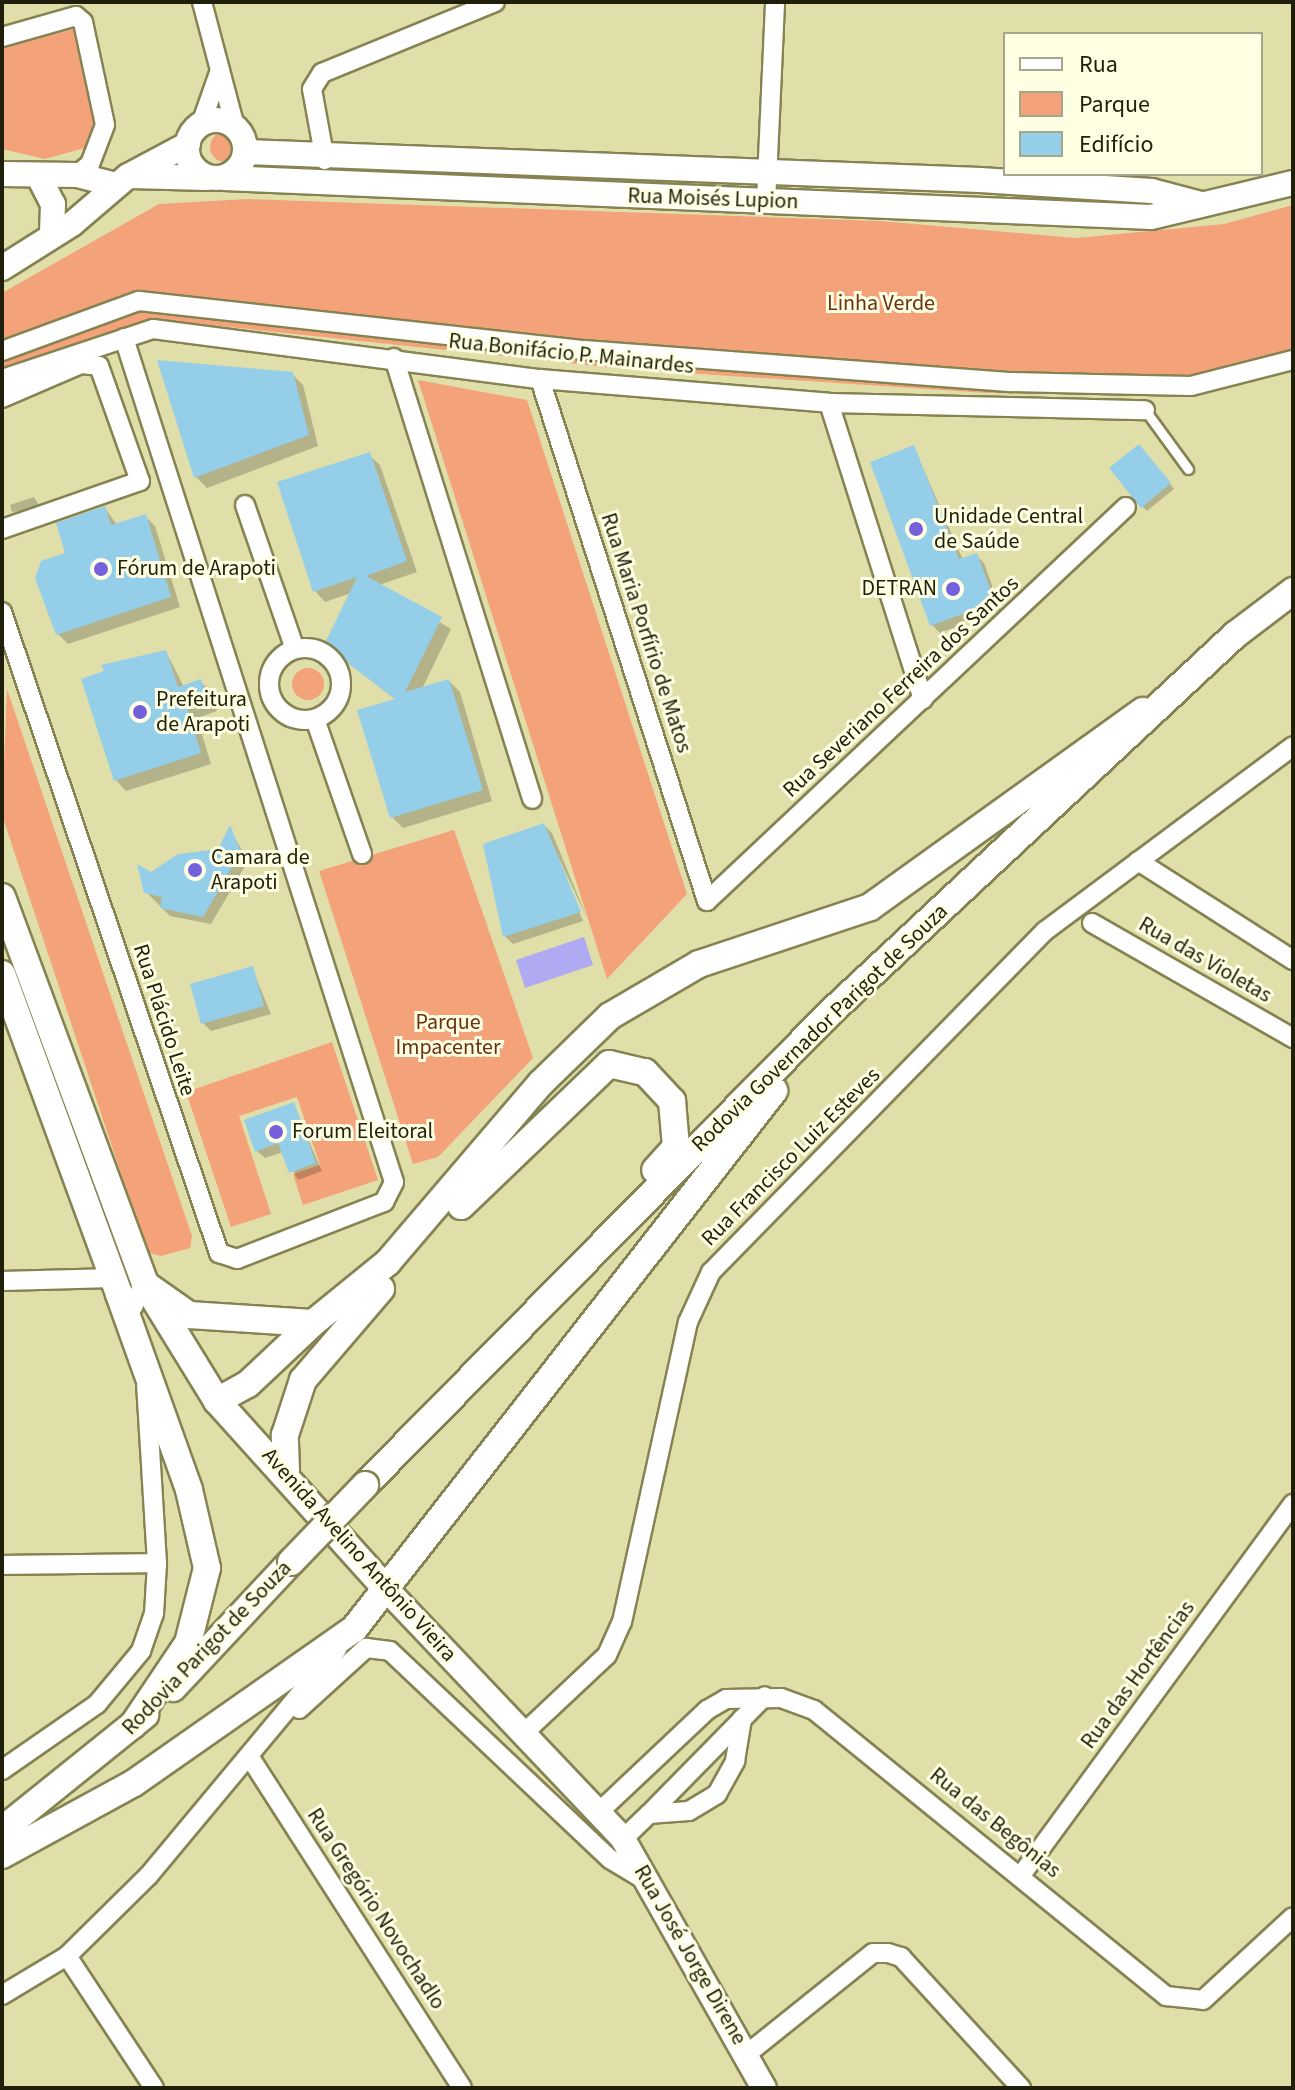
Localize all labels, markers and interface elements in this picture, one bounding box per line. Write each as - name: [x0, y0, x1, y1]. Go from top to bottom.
- legend: [1003, 32, 1263, 176]
- text: Rua: [1079, 47, 1118, 82]
- text: Parque: [1079, 87, 1150, 122]
- text: Edifício: [1079, 127, 1153, 162]
- street label: Rua Moisés Lupion: [627, 183, 799, 215]
- park label: Linha Verde: [827, 291, 935, 317]
- street label: Rua Bonifácio P. Mainardes: [447, 328, 695, 380]
- place label: Unidade Central de Saúde: [934, 503, 1083, 554]
- street label: Rua Maria Porfírio de Matos: [595, 510, 697, 756]
- marker: Unidade Central de Saúde: [905, 518, 927, 540]
- place label: Fórum de Arapoti: [117, 556, 276, 582]
- marker: Fórum de Arapoti: [92, 560, 110, 578]
- street label: Rua Severiano Ferreira dos Santos: [778, 571, 1024, 803]
- place label: DETRAN: [861, 576, 937, 602]
- marker: DETRAN: [944, 580, 962, 598]
- place label: Prefeitura de Arapoti: [156, 686, 250, 738]
- marker: Prefeitura de Arapoti: [131, 703, 149, 721]
- place label: Camara de Arapoti: [211, 844, 310, 896]
- marker: Camara de Arapoti: [186, 861, 204, 879]
- street label: Rodovia Governador Parigot de Souza: [686, 898, 954, 1158]
- street label: Rua das Violetas: [1134, 911, 1276, 1009]
- street label: Rua Plácido Leite: [127, 941, 201, 1099]
- park label: Parque Impacenter: [395, 1009, 501, 1060]
- street label: Rua Francisco Luiz Esteves: [696, 1062, 886, 1252]
- place label: Forum Eleitoral: [292, 1119, 433, 1145]
- marker: Forum Eleitoral: [267, 1123, 285, 1141]
- street label: Avenida Avelino Antônio Vieira: [256, 1443, 462, 1667]
- street label: Rodovia Parigot de Souza: [117, 1555, 297, 1741]
- street label: Rua das Hortências: [1075, 1596, 1201, 1754]
- street label: Rua das Begônias: [924, 1762, 1066, 1884]
- street label: Rua Gregório Novochadlo: [301, 1803, 451, 2015]
- street label: Rua José Jorge Direne: [628, 1860, 752, 2050]

